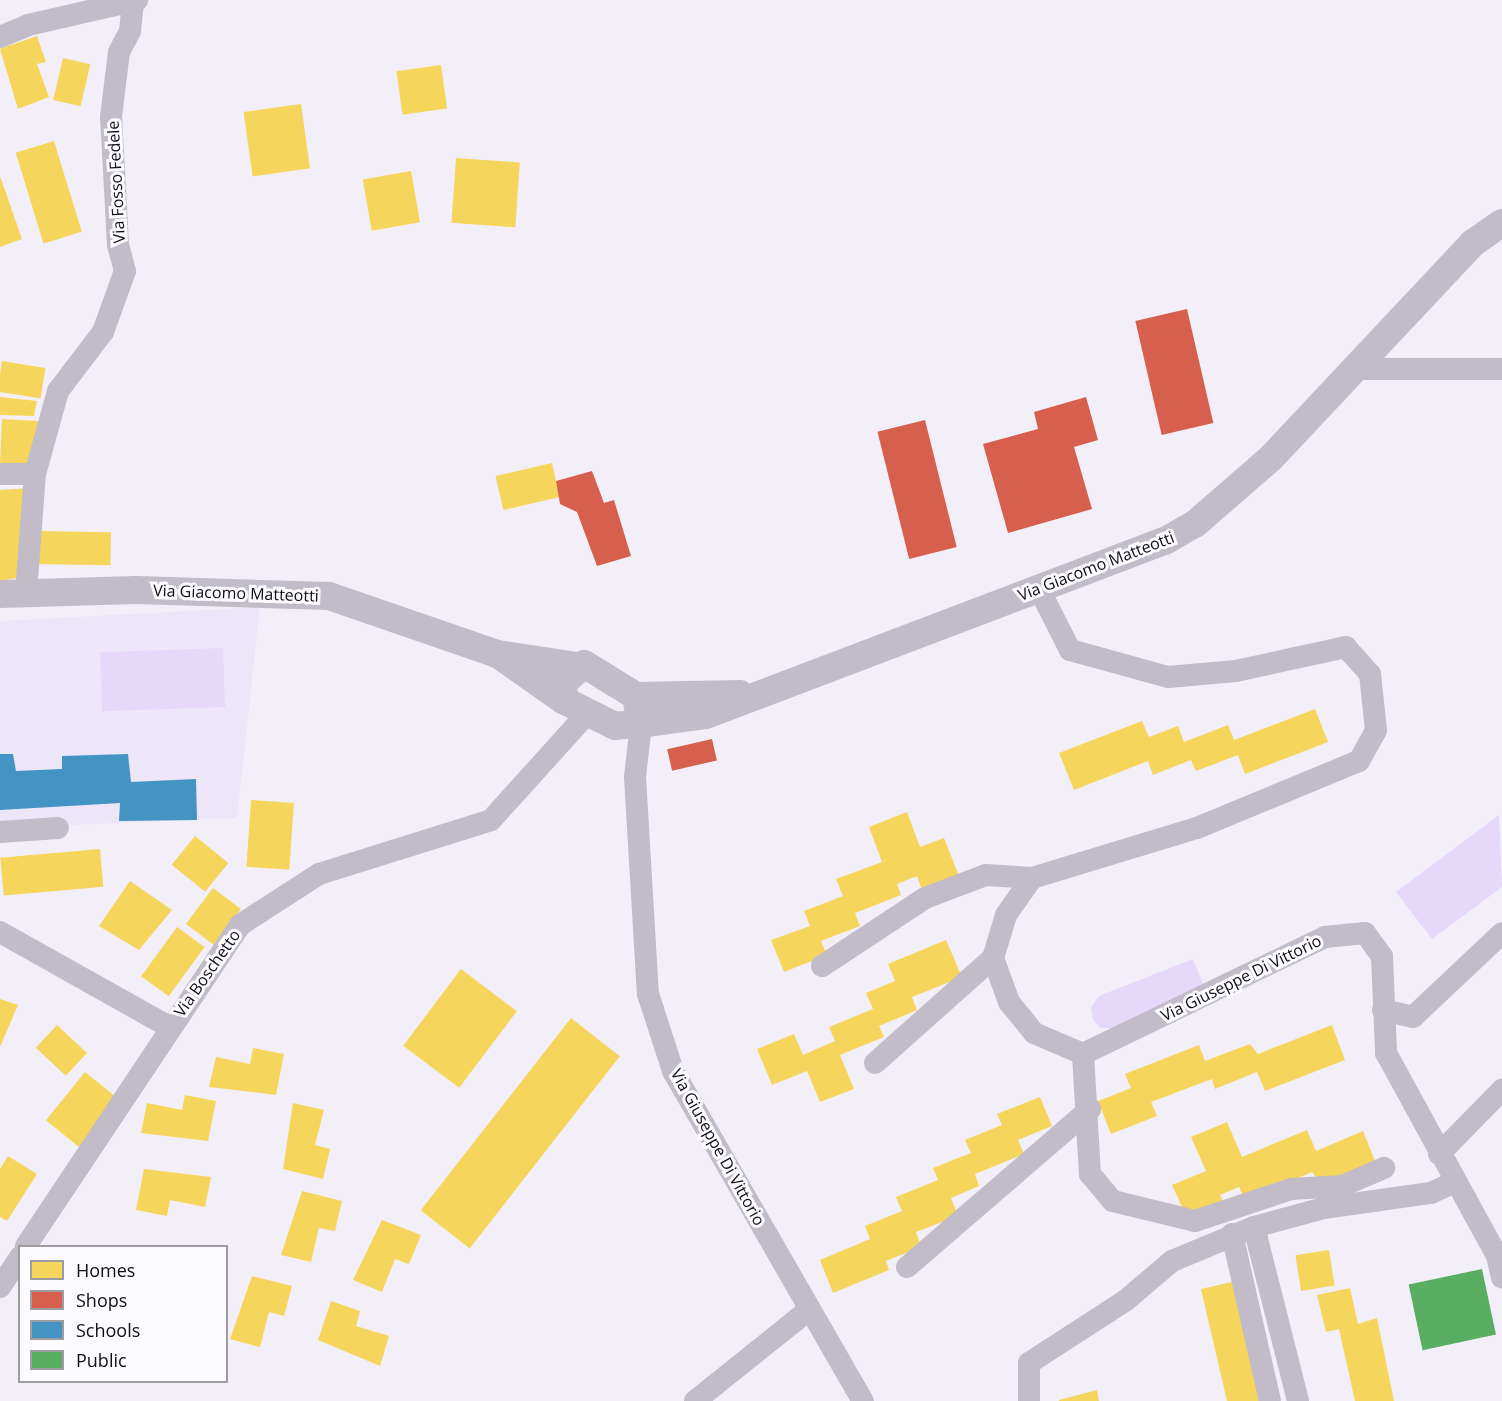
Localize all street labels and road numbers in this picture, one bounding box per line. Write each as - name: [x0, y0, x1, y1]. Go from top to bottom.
- street label: Via Fosso Fedele: [103, 120, 129, 244]
- street label: Via Giacomo Matteotti: [1015, 527, 1177, 605]
- street label: Via Giacomo Matteotti: [153, 581, 319, 605]
- street label: Via Boschetto: [170, 926, 244, 1020]
- street label: Via Giuseppe Di Vittorio: [1158, 931, 1324, 1025]
- street label: Via Giuseppe Di Vittorio: [667, 1065, 769, 1229]

